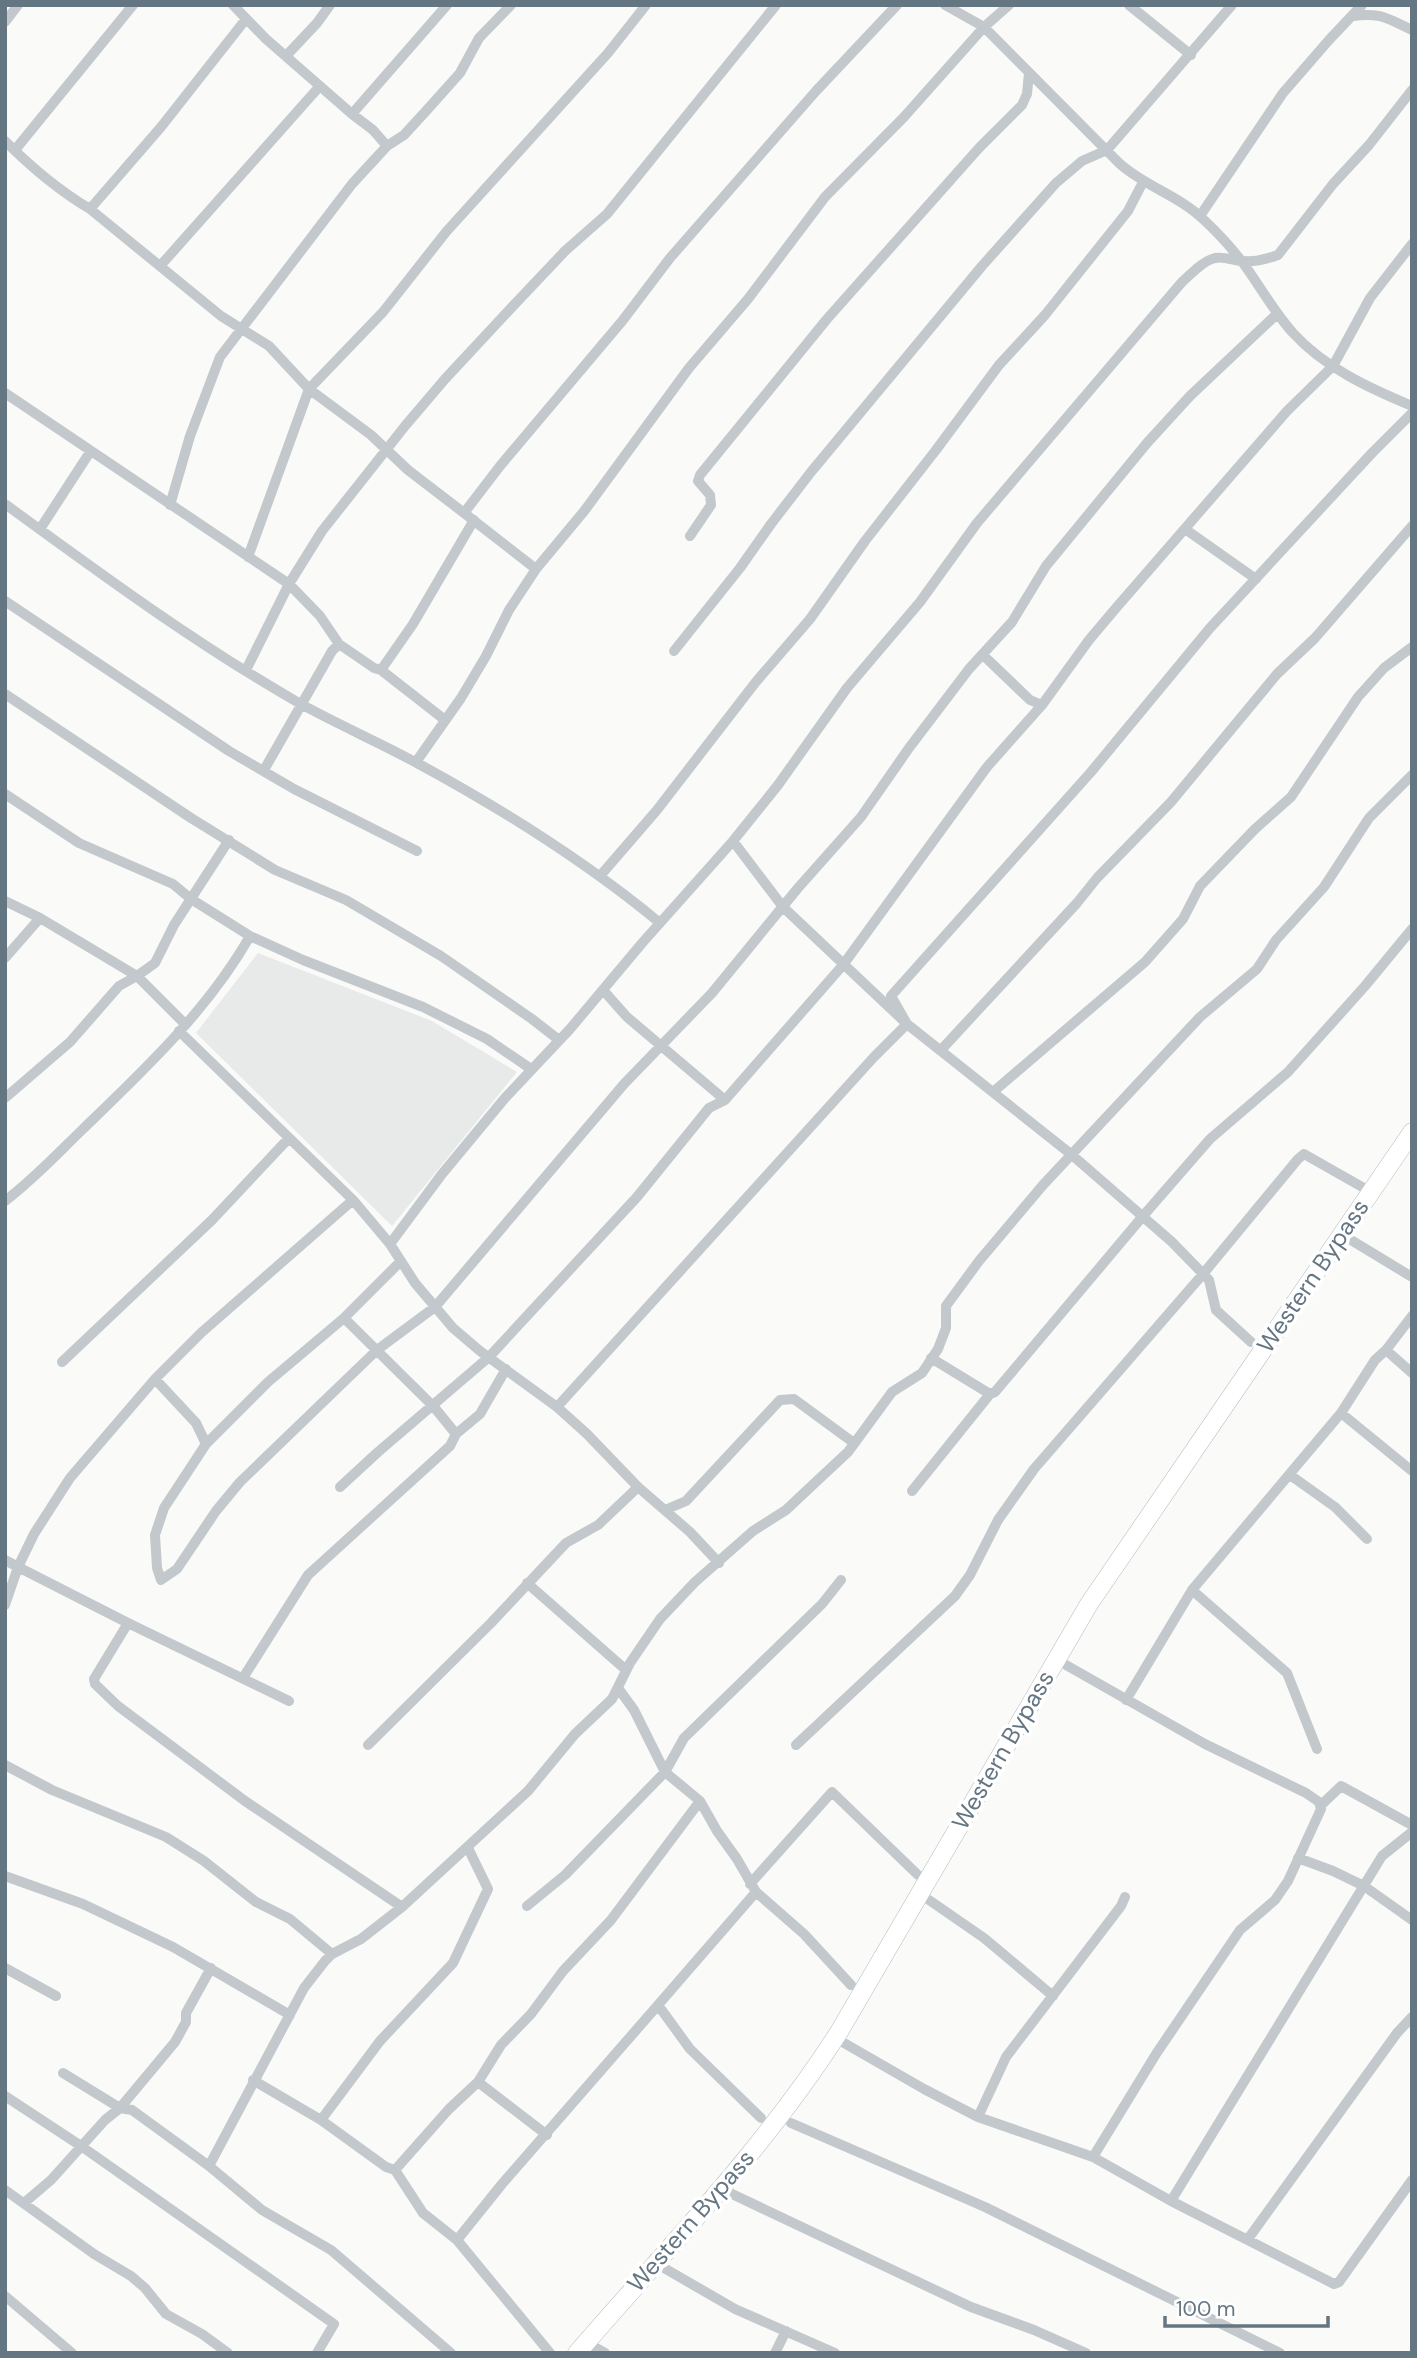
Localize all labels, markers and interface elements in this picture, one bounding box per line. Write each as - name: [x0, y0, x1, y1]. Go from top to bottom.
- street label: Western Bypass: [1250, 1193, 1375, 1359]
- street label: Western Bypass: [944, 1665, 1061, 1835]
- street label: Western Bypass: [620, 2143, 761, 2298]
- scale bar: [1165, 2284, 1328, 2328]
- text: 100 m: [1176, 2295, 1236, 2323]

